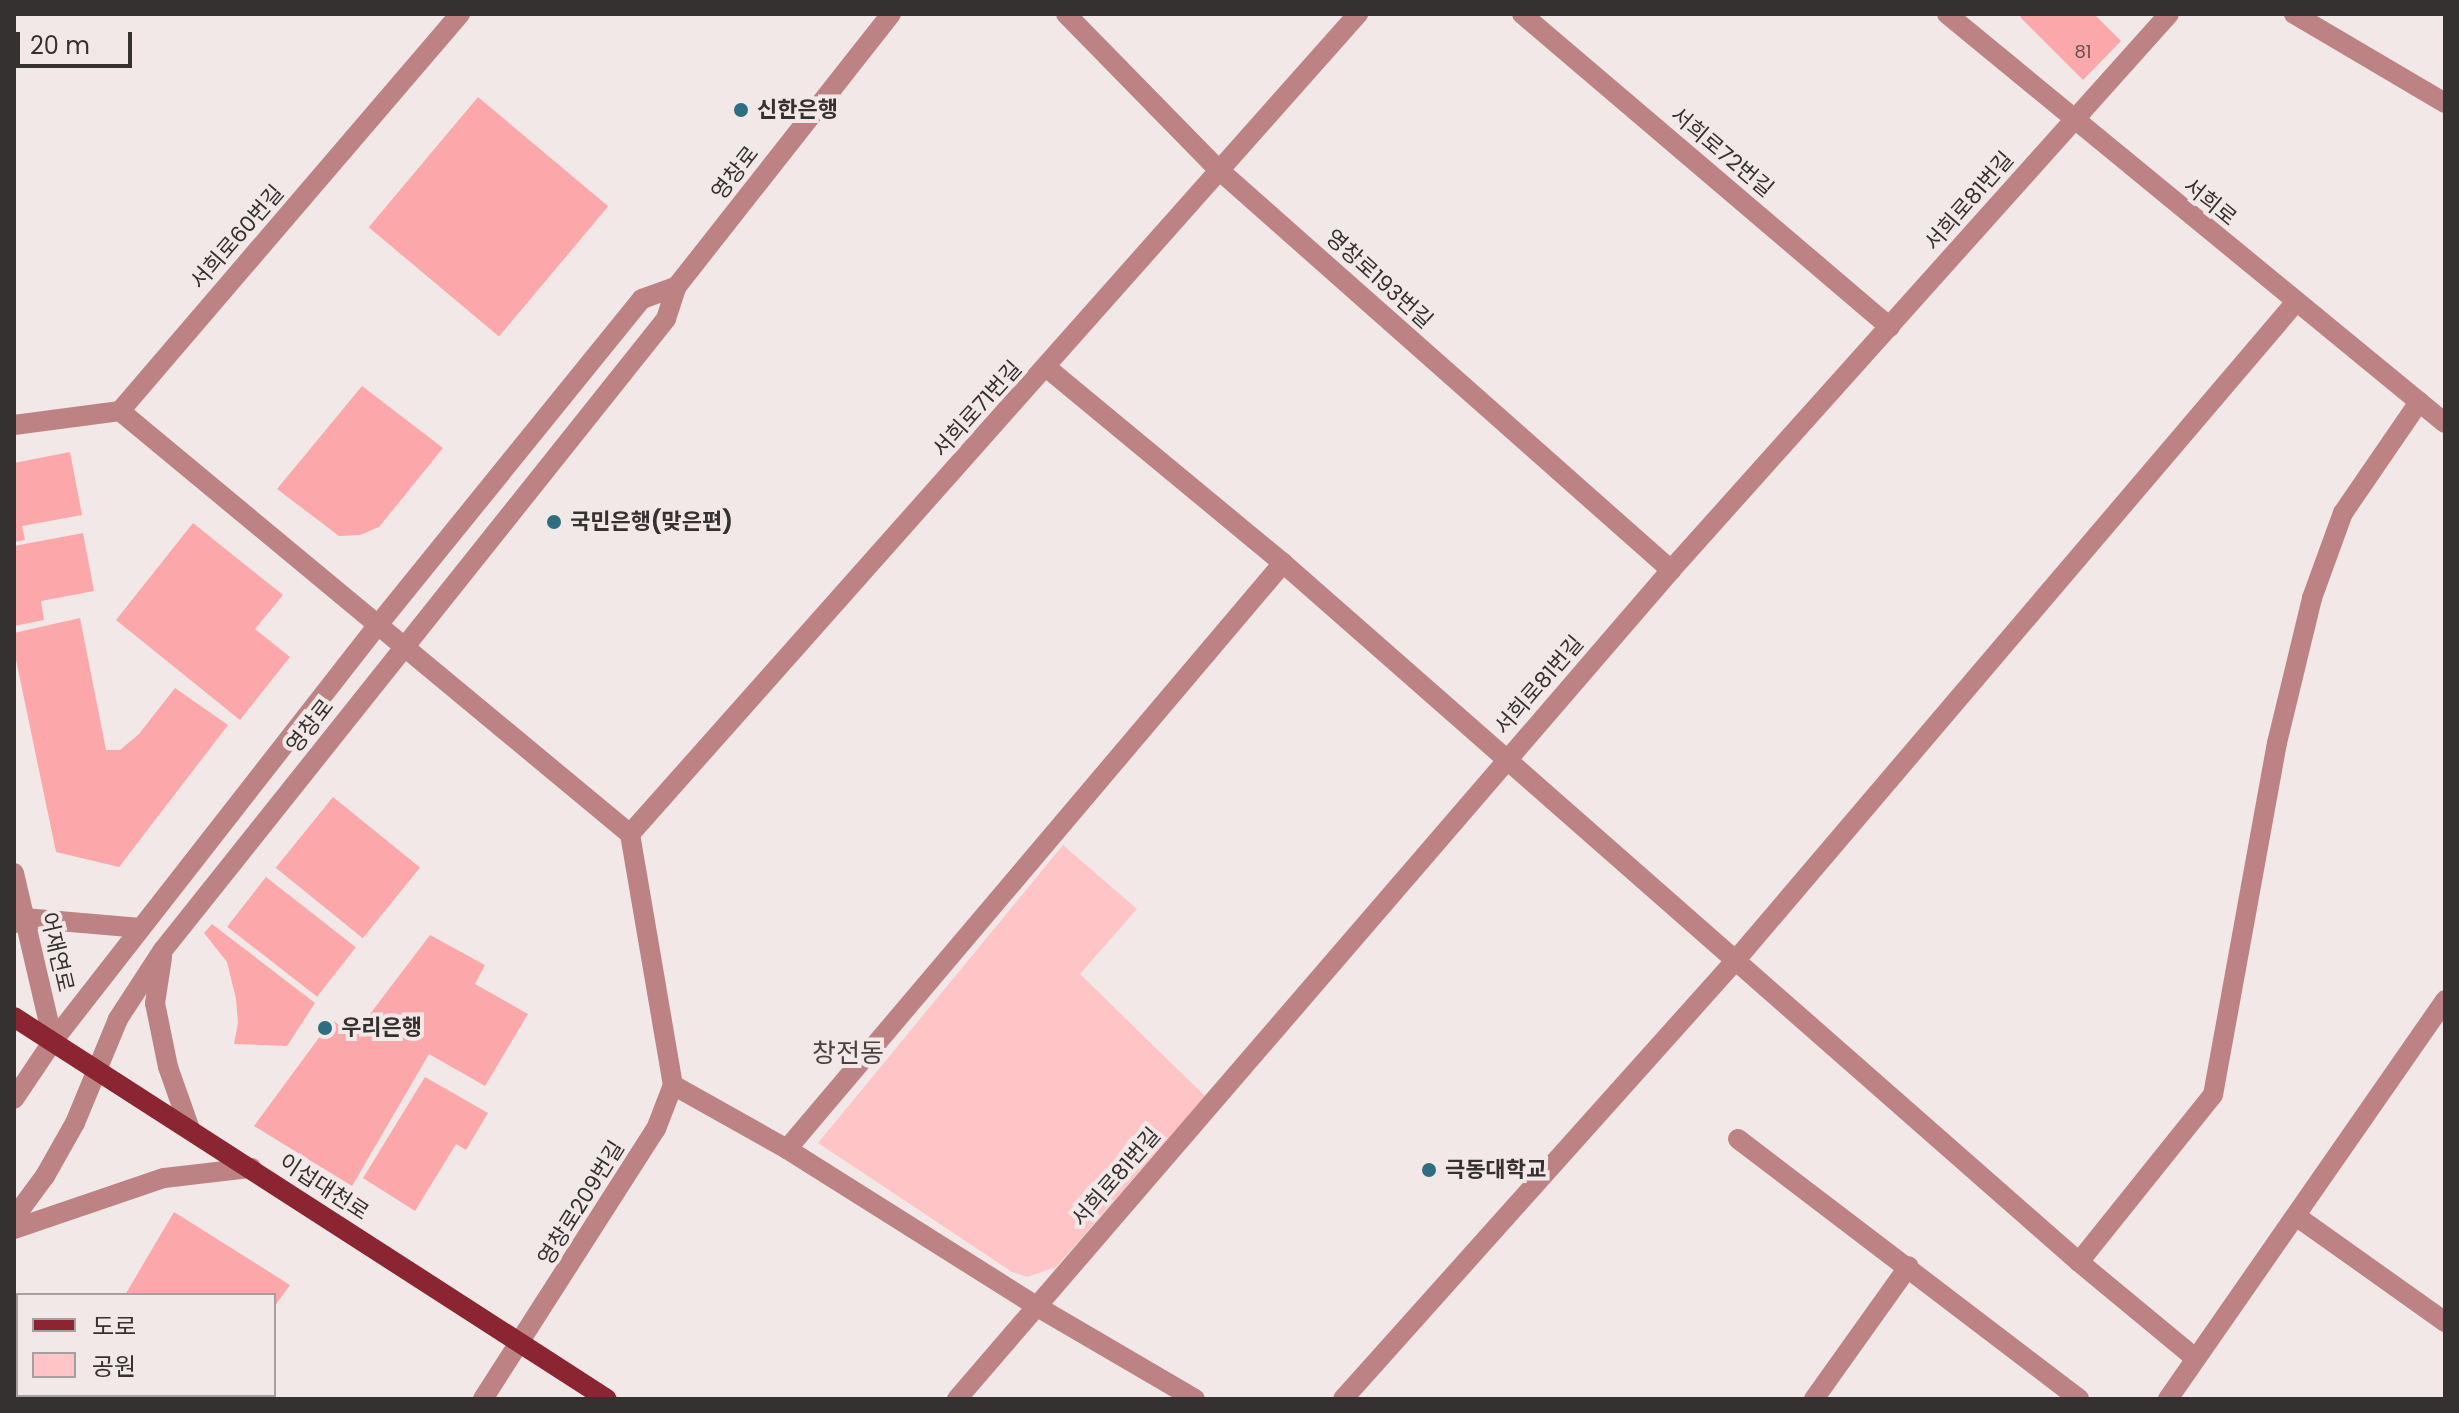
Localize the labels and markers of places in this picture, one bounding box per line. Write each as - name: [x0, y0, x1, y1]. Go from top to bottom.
- place label: 신한은행: [757, 97, 838, 123]
- marker: 신한은행: [732, 101, 750, 119]
- place label: 국민은행(맞은편): [570, 509, 733, 535]
- marker: 국민은행(맞은편): [545, 513, 563, 531]
- place label: 우리은행: [341, 1015, 422, 1041]
- marker: 우리은행: [316, 1019, 334, 1037]
- place label: 극동대학교: [1445, 1157, 1546, 1183]
- marker: 극동대학교: [1420, 1161, 1438, 1179]

